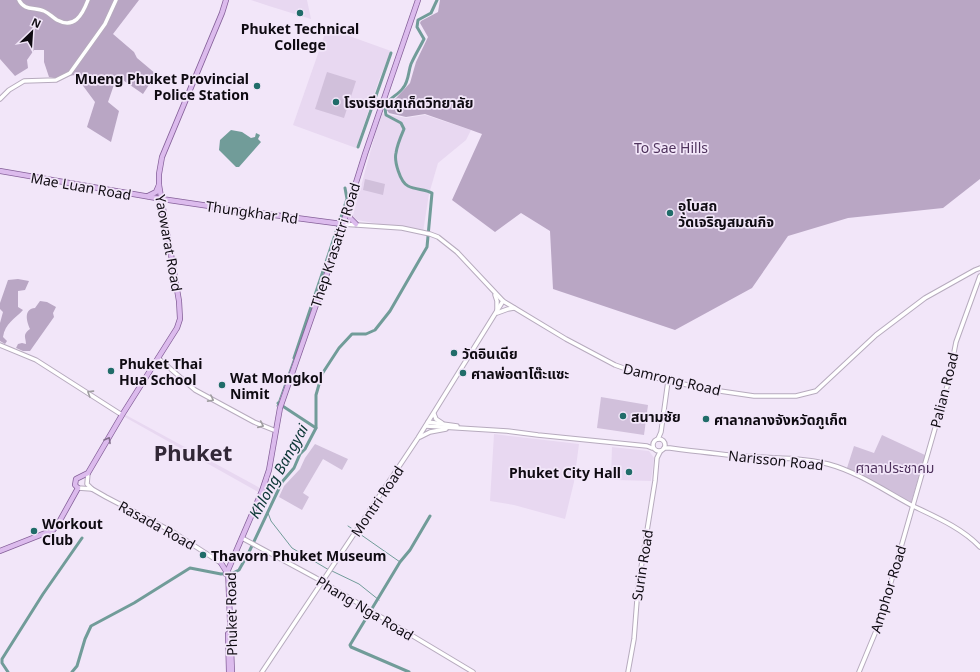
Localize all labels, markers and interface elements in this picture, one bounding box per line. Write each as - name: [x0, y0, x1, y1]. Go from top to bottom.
- marker: Phuket Technical College: [295, 8, 305, 18]
- north arrow: [12, 12, 52, 52]
- text: N: [29, 14, 44, 31]
- place label: Phuket Technical College: [241, 19, 359, 54]
- place label: Mueng Phuket Provincial Police Station: [75, 69, 249, 104]
- marker: Mueng Phuket Provincial Police Station: [252, 81, 262, 91]
- place label: โรงเรียนภูเก็ตวิทยาลัย: [344, 93, 474, 113]
- marker: โรงเรียนภูเก็ตวิทยาลัย: [331, 97, 341, 107]
- park label: To Sae Hills: [634, 138, 708, 157]
- street label: Mae Luan Road: [29, 168, 133, 204]
- street label: Thep Krasattri Road: [306, 180, 364, 310]
- street label: Yaowarat Road: [151, 193, 187, 293]
- street label: Thungkhar Rd: [205, 196, 299, 228]
- place label: อุโบสถ วัดเจริญสมณกิจ: [678, 196, 774, 231]
- marker: อุโบสถ วัดเจริญสมณกิจ: [665, 208, 675, 218]
- place label: วัดอินเดีย: [462, 344, 518, 363]
- marker: วัดอินเดีย: [449, 348, 459, 358]
- street label: Palian Road: [925, 350, 963, 430]
- place label: Phuket Thai Hua School: [119, 354, 202, 389]
- street label: Damrong Road: [621, 359, 723, 399]
- place label: ศาลพ่อตาโต๊ะแซะ: [471, 364, 569, 383]
- marker: Phuket Thai Hua School: [106, 366, 116, 376]
- place label: Wat Mongkol Nimit: [230, 368, 323, 403]
- marker: ศาลพ่อตาโต๊ะแซะ: [458, 368, 468, 378]
- marker: Wat Mongkol Nimit: [217, 380, 227, 390]
- one-way arrow: [87, 391, 94, 398]
- one-way arrow: [207, 394, 214, 401]
- place label: สนามชัย: [631, 407, 681, 426]
- place label: ศาลากลางจังหวัดภูเก็ต: [714, 410, 847, 430]
- marker: สนามชัย: [618, 411, 628, 421]
- marker: ศาลากลางจังหวัดภูเก็ต: [701, 414, 711, 424]
- water label: Khlong Bangyai: [244, 419, 313, 522]
- one-way arrow: [257, 420, 264, 428]
- one-way arrow: [103, 437, 110, 444]
- district label: Phuket: [154, 437, 232, 467]
- street label: Narisson Road: [727, 446, 825, 474]
- park label: ศาลาประชาคม: [856, 458, 934, 477]
- street label: Montri Road: [346, 462, 408, 540]
- place label: Phuket City Hall: [509, 463, 621, 482]
- marker: Phuket City Hall: [624, 467, 634, 477]
- street label: Rasada Road: [115, 496, 199, 554]
- place label: Workout Club: [42, 514, 103, 549]
- marker: Workout Club: [29, 526, 39, 536]
- street label: Surin Road: [627, 528, 657, 602]
- street label: Amphor Road: [866, 543, 910, 635]
- place label: Thavorn Phuket Museum: [211, 546, 386, 565]
- marker: Thavorn Phuket Museum: [198, 550, 208, 560]
- street label: Phang Nga Road: [313, 571, 417, 645]
- street label: Phuket Road: [221, 572, 241, 656]

